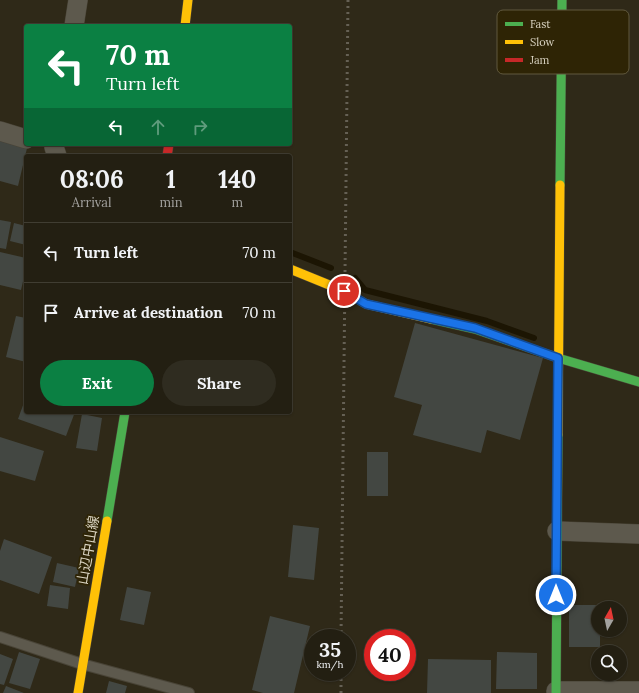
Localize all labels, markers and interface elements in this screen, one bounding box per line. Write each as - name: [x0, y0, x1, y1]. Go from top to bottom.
- legend: [497, 10, 629, 74]
- text: Fast: [530, 17, 551, 31]
- text: Slow: [530, 35, 555, 49]
- text: 70 m: [106, 37, 170, 73]
- icon: left: [40, 40, 92, 92]
- text: Jam: [529, 53, 550, 67]
- text: Turn left: [106, 72, 179, 95]
- icon: left: [105, 116, 127, 138]
- icon: ahead: [147, 116, 169, 138]
- icon: right: [189, 116, 211, 138]
- text: 08:06: [60, 164, 124, 195]
- text: 1: [166, 164, 176, 195]
- text: 140: [218, 164, 256, 195]
- text: Arrival: [72, 194, 112, 211]
- text: min: [159, 194, 183, 211]
- text: m: [231, 194, 243, 211]
- icon: left: [40, 242, 62, 264]
- text: Turn left: [74, 243, 138, 262]
- text: 70 m: [242, 243, 276, 262]
- pin: [327, 274, 361, 308]
- icon: arrive: [333, 280, 355, 302]
- icon: arrive: [40, 302, 62, 324]
- text: Arrive at destination: [74, 303, 223, 322]
- text: 70 m: [242, 303, 276, 322]
- button: Exit: [40, 360, 154, 406]
- button: Share: [162, 360, 276, 406]
- street label: 山辺中山線: [73, 514, 103, 586]
- position arrow: [535, 574, 577, 616]
- north arrow: [591, 601, 627, 637]
- map controls: [591, 601, 627, 681]
- speed limit sign: 40: [364, 629, 416, 681]
- text: 35: [319, 637, 341, 662]
- button: search: [591, 645, 627, 681]
- text: km/h: [316, 658, 344, 671]

